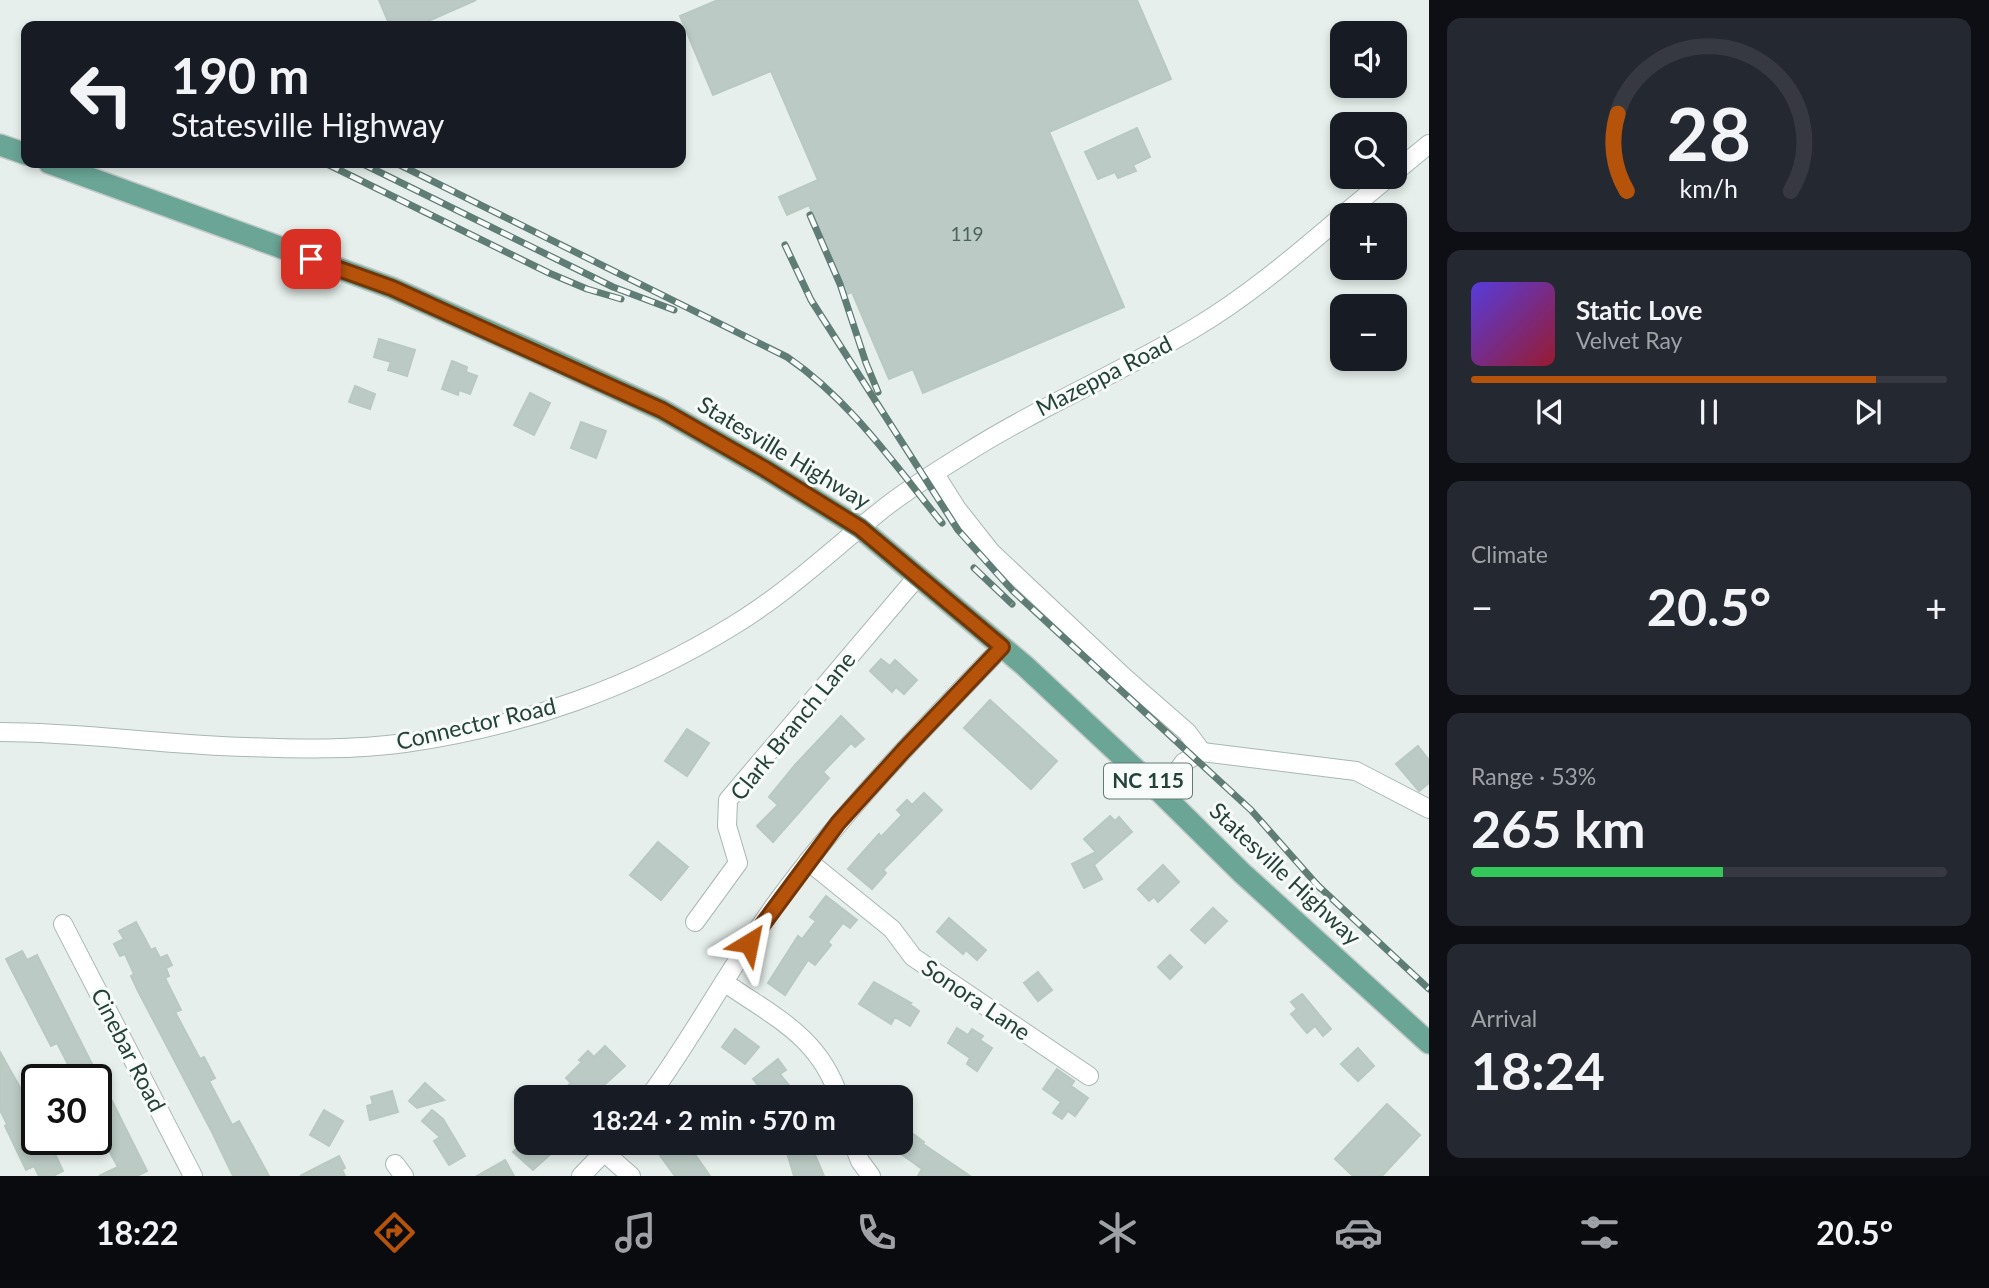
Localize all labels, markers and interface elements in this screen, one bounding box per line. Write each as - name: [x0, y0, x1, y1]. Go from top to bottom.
- map controls: [1330, 21, 1407, 371]
- button: sound: [1330, 21, 1407, 98]
- text: 190 m: [171, 46, 309, 104]
- icon: left: [56, 49, 147, 140]
- text: 28: [1667, 89, 1751, 177]
- text: Statesville Highway: [171, 105, 444, 144]
- button: search: [1330, 112, 1407, 189]
- text: km/h: [1680, 173, 1738, 203]
- button: +: [1330, 203, 1407, 280]
- house number: 119: [950, 222, 984, 245]
- pin: [281, 229, 341, 289]
- icon: arrive: [292, 240, 330, 278]
- button: −: [1330, 294, 1407, 371]
- text: Static Love: [1576, 294, 1703, 326]
- text: Velvet Ray: [1576, 326, 1682, 354]
- street label: Mazeppa Road: [1031, 329, 1176, 421]
- street label: Statesville Highway: [693, 390, 876, 515]
- icon: previous: [1531, 393, 1569, 431]
- icon: pause: [1690, 393, 1728, 431]
- icon: next: [1849, 393, 1887, 431]
- text: Climate: [1471, 540, 1548, 568]
- text: 20.5°: [1647, 575, 1771, 637]
- text: −: [1471, 584, 1493, 630]
- text: +: [1925, 584, 1947, 630]
- street label: Clark Branch Lane: [724, 645, 861, 805]
- street label: Connector Road: [393, 691, 558, 755]
- text: Range · 53%: [1471, 762, 1596, 790]
- road number: NC 115: [1104, 764, 1192, 798]
- street label: Statesville Highway: [1204, 796, 1367, 951]
- text: 265 km: [1471, 797, 1645, 859]
- position arrow: [712, 906, 786, 980]
- street label: Sonora Lane: [917, 953, 1036, 1046]
- street label: Cinebar Road: [86, 983, 172, 1116]
- text: Arrival: [1471, 1004, 1537, 1032]
- text: 18:24: [1471, 1039, 1605, 1101]
- speed limit sign: 30: [21, 1064, 112, 1155]
- text: 18:24 · 2 min · 570 m: [591, 1104, 836, 1136]
- icon: directions: [370, 1208, 419, 1257]
- icon: music: [611, 1208, 660, 1257]
- icon: phone: [852, 1208, 901, 1257]
- icon: climate: [1093, 1208, 1142, 1257]
- icon: car: [1334, 1208, 1383, 1257]
- icon: filters: [1575, 1208, 1624, 1257]
- text: 18:22: [96, 1213, 178, 1252]
- text: 20.5°: [1816, 1213, 1893, 1252]

